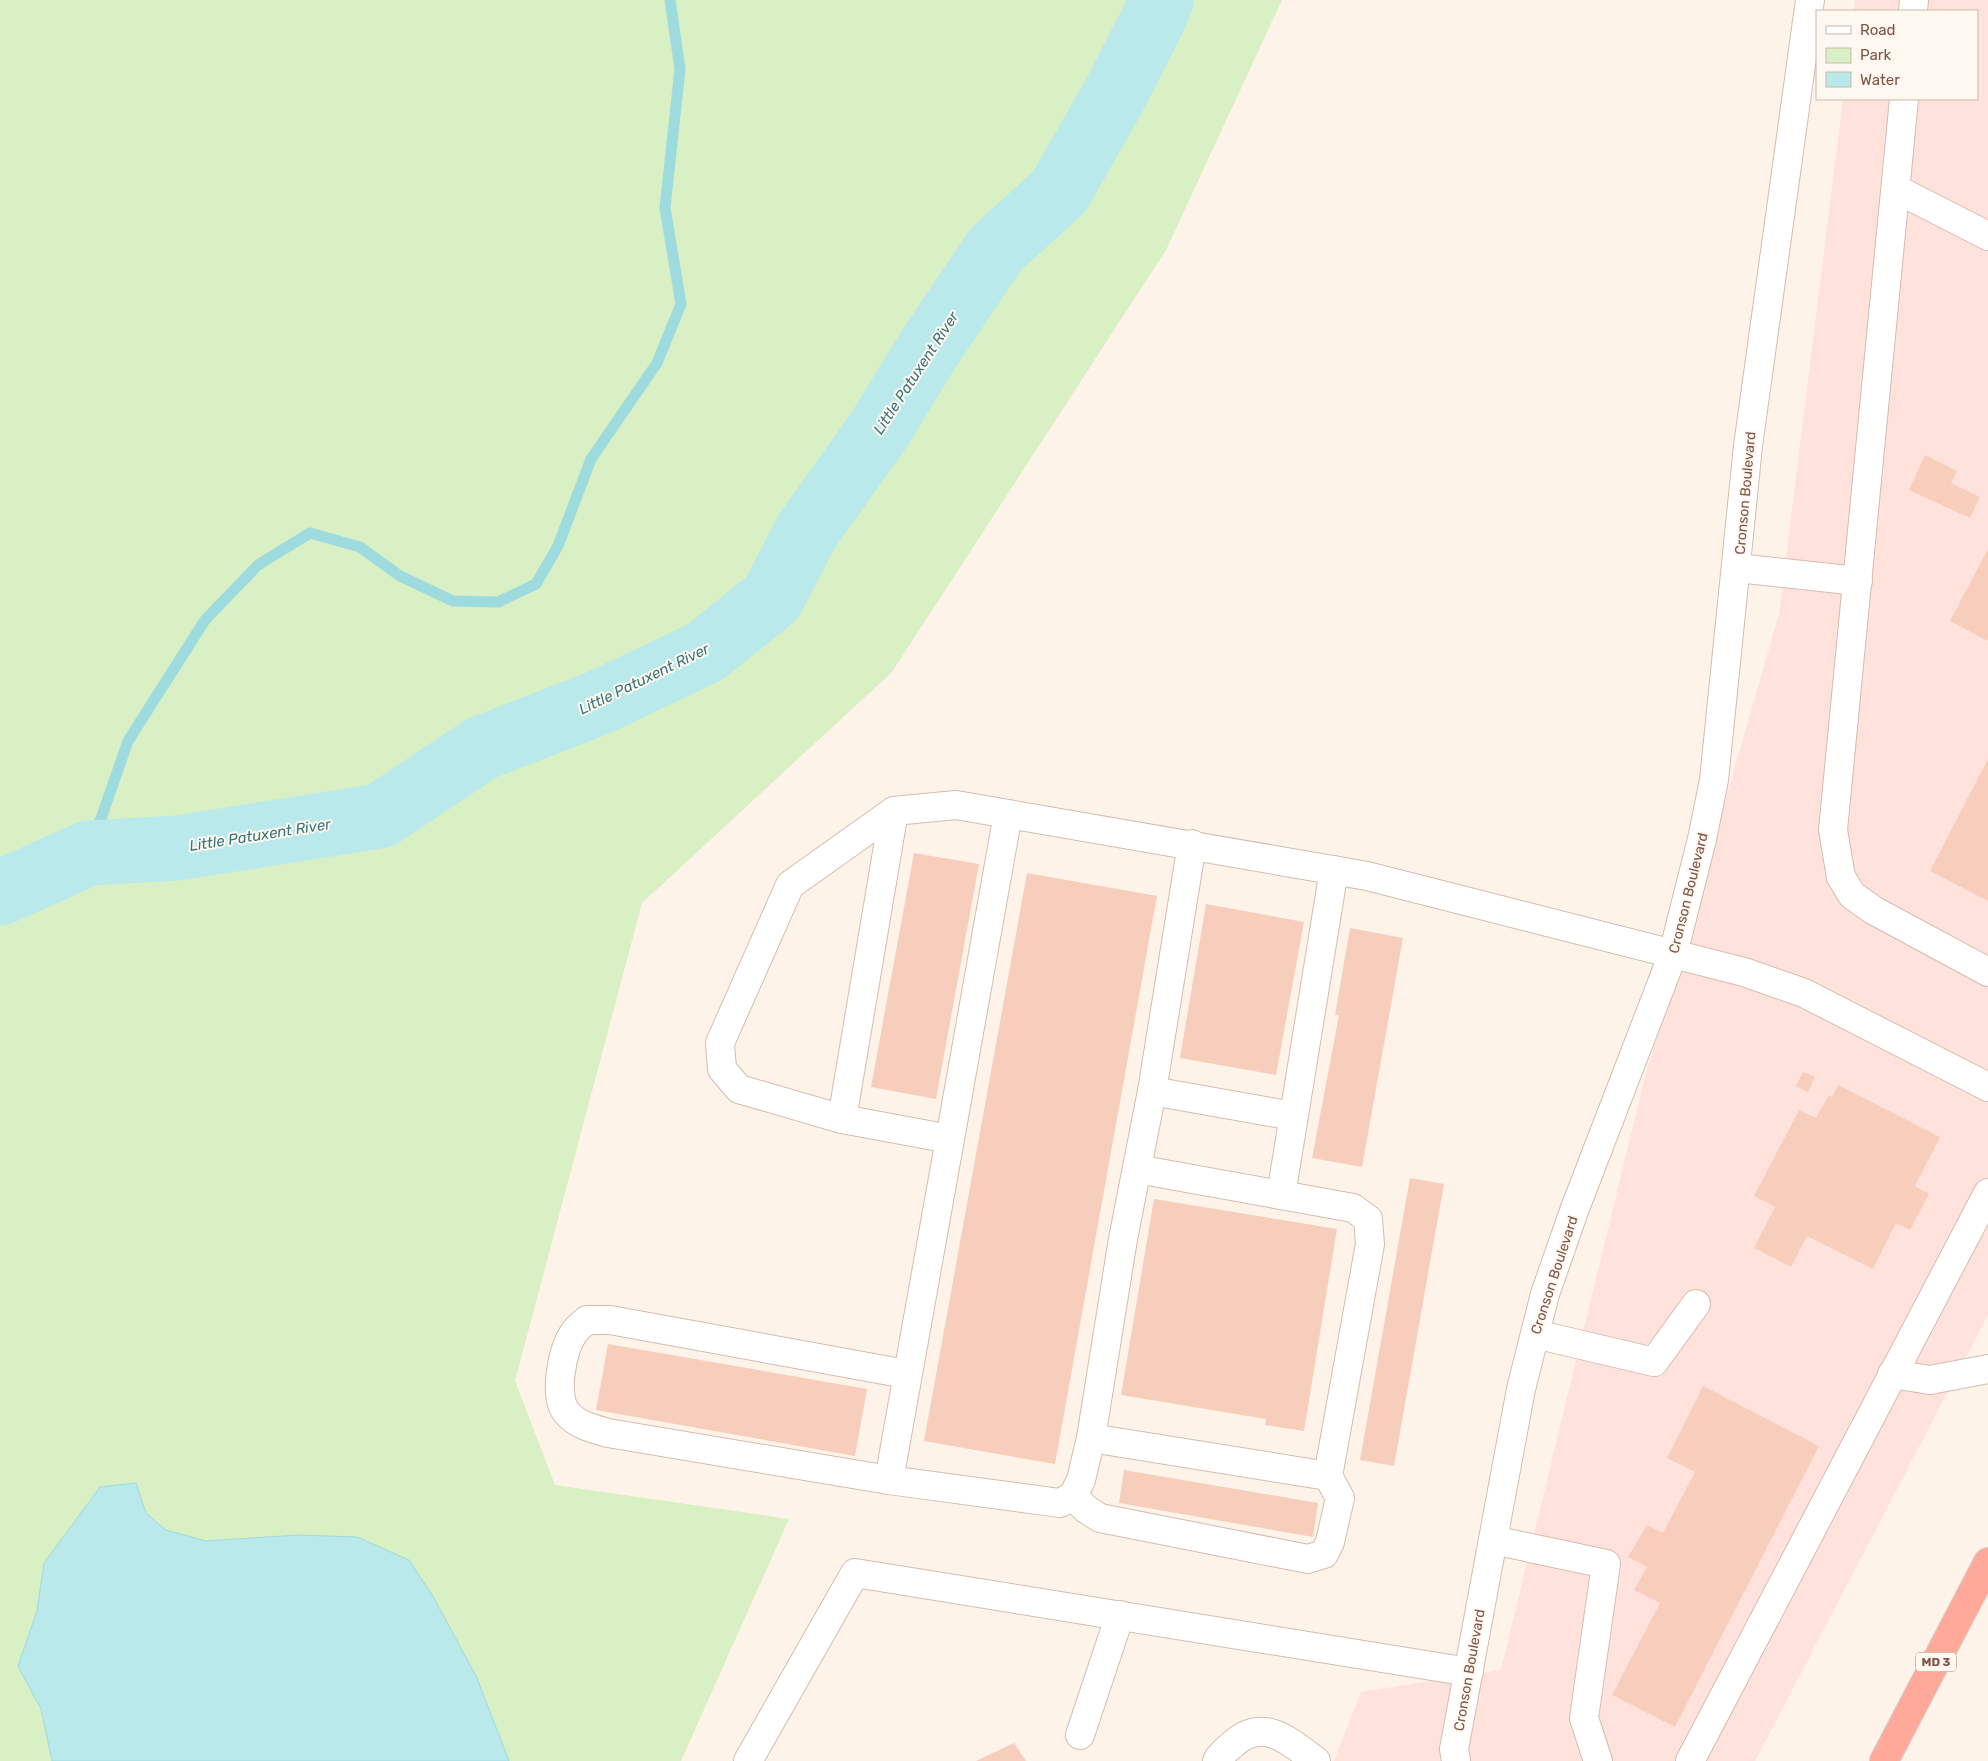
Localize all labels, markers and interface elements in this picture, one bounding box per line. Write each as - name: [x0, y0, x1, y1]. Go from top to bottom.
- legend: [1816, 10, 1978, 100]
- text: Road: [1860, 21, 1896, 39]
- text: Park: [1860, 46, 1891, 64]
- text: Water: [1860, 71, 1900, 89]
- water label: Little Patuxent River: [870, 307, 963, 438]
- street label: Cronson Boulevard: [1732, 431, 1759, 555]
- water label: Little Patuxent River: [576, 639, 713, 718]
- water label: Little Patuxent River: [188, 815, 333, 855]
- street label: Cronson Boulevard: [1665, 831, 1712, 955]
- street label: Cronson Boulevard: [1527, 1214, 1582, 1337]
- street label: Cronson Boulevard: [1450, 1608, 1489, 1732]
- road number: MD 3: [1916, 1652, 1956, 1671]

